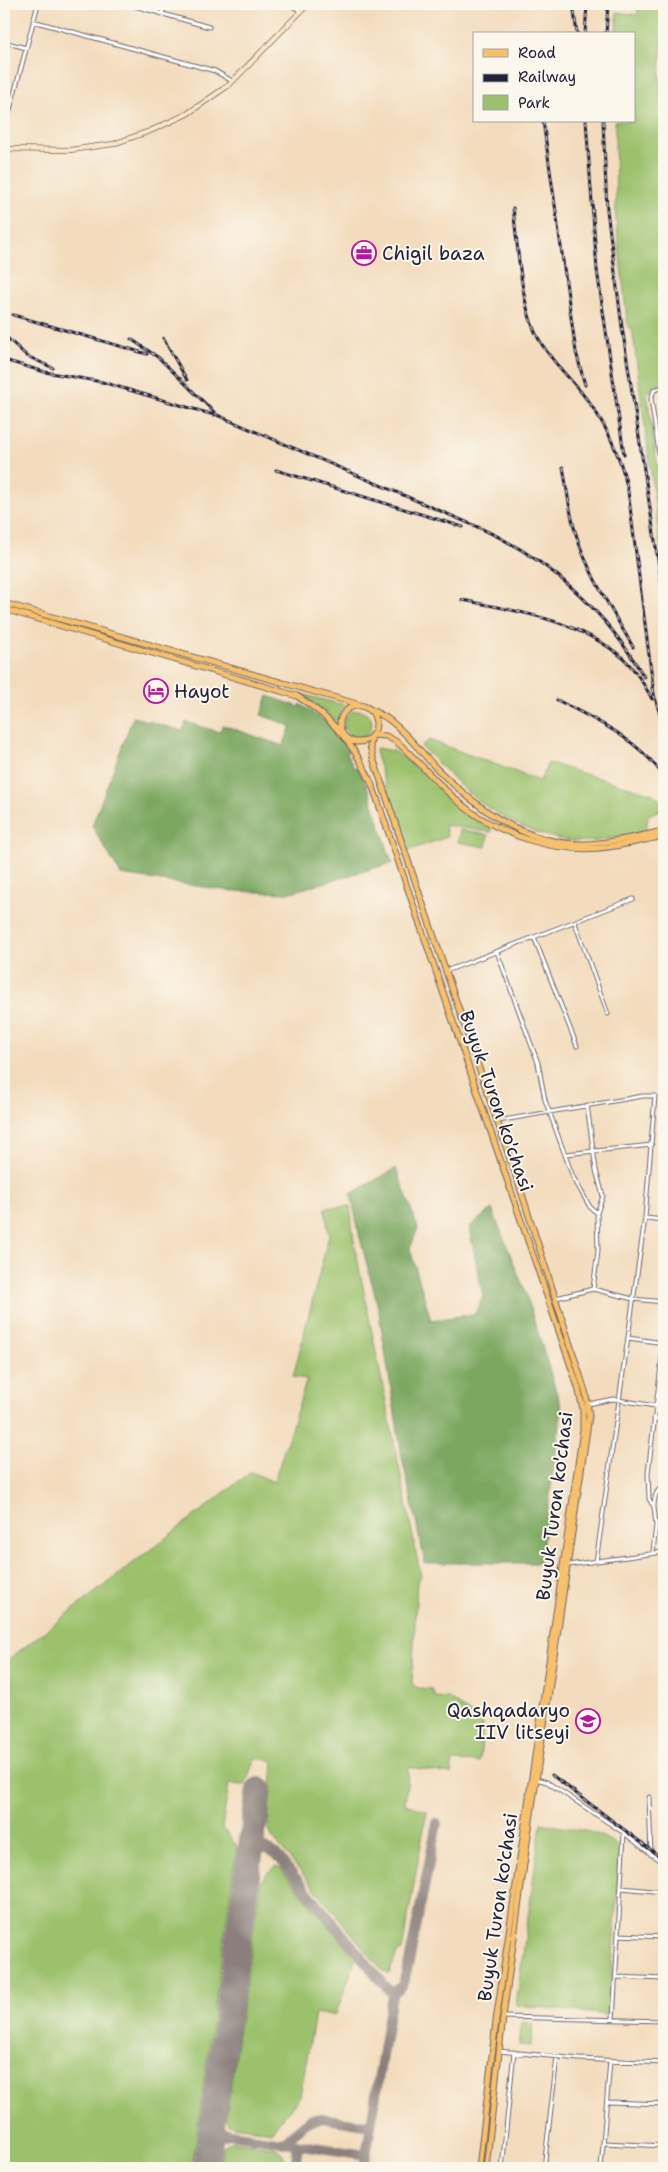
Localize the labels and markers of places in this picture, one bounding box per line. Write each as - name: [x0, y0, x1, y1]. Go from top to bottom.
- office icon: Chigil baza: [351, 240, 377, 266]
- place label: Chigil baza: [382, 241, 485, 266]
- hotel icon: Hayot: [143, 678, 169, 704]
- place label: Hayot: [174, 679, 230, 704]
- place label: Qashqadaryo IIV litseyi: [447, 1698, 570, 1745]
- school or university icon: Qashqadaryo IIV litseyi: [575, 1708, 601, 1734]

